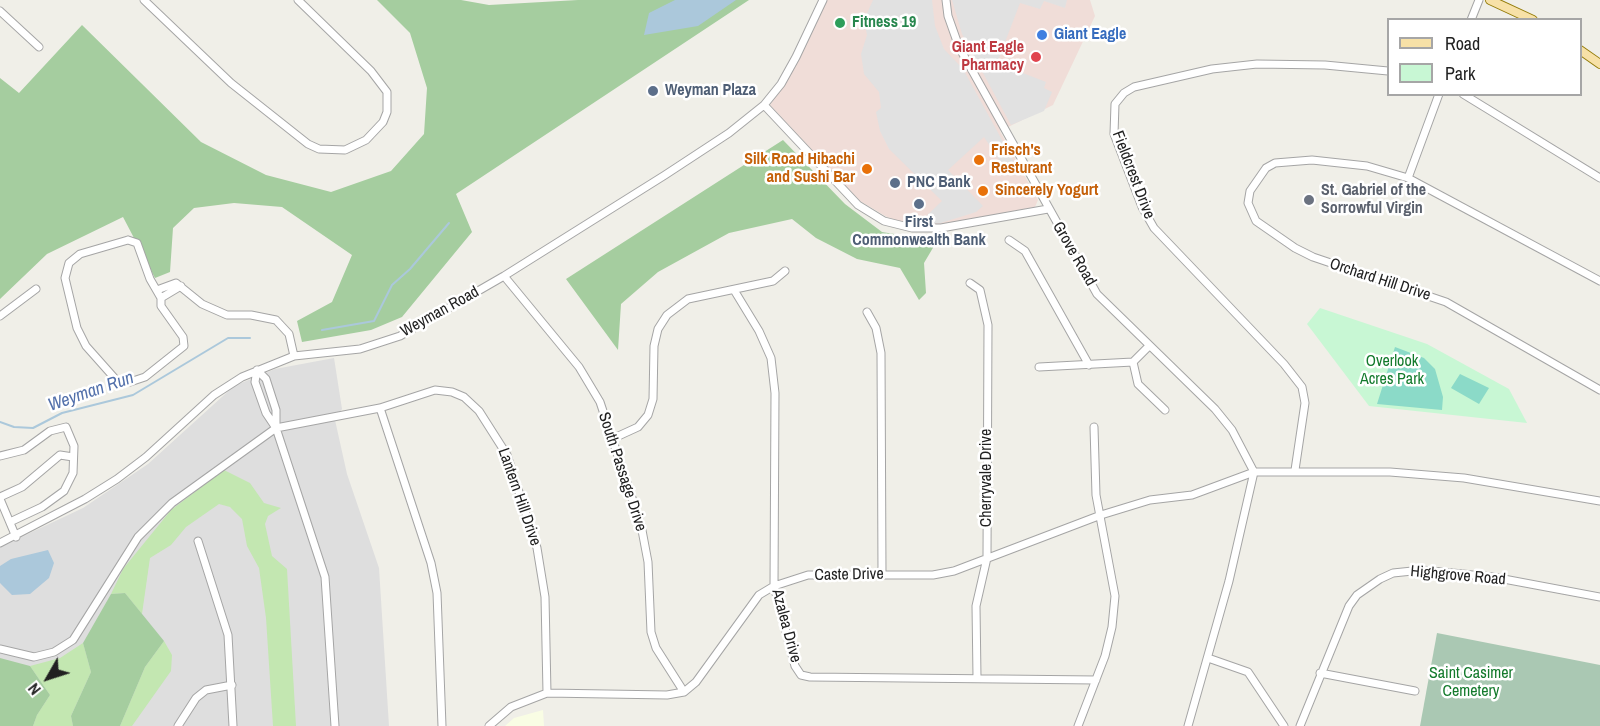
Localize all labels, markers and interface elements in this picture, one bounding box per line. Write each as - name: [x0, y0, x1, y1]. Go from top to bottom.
- place label: Fitness 19: [852, 13, 916, 33]
- marker: Fitness 19: [833, 16, 847, 30]
- legend: [1387, 18, 1582, 96]
- place label: Giant Eagle: [1054, 25, 1126, 45]
- marker: Giant Eagle: [1035, 28, 1049, 42]
- text: Road: [1445, 31, 1480, 56]
- place label: Giant Eagle Pharmacy: [952, 38, 1024, 76]
- marker: Giant Eagle Pharmacy: [1029, 50, 1043, 64]
- text: Park: [1445, 61, 1475, 86]
- place label: Weyman Plaza: [665, 81, 756, 101]
- marker: Weyman Plaza: [646, 84, 660, 98]
- street label: Fieldcrest Drive: [1107, 128, 1159, 222]
- place label: Frisch's Resturant: [991, 141, 1052, 179]
- place label: Silk Road Hibachi and Sushi Bar: [744, 150, 855, 188]
- marker: Frisch's Resturant: [972, 153, 986, 167]
- marker: Silk Road Hibachi and Sushi Bar: [860, 162, 874, 176]
- place label: PNC Bank: [907, 173, 970, 193]
- marker: PNC Bank: [888, 176, 902, 190]
- place label: Sincerely Yogurt: [995, 181, 1098, 201]
- place label: St. Gabriel of the Sorrowful Virgin: [1321, 181, 1426, 219]
- marker: Sincerely Yogurt: [976, 184, 990, 198]
- marker: St. Gabriel of the Sorrowful Virgin: [1302, 193, 1316, 207]
- marker: First Commonwealth Bank: [912, 197, 926, 211]
- place label: First Commonwealth Bank: [852, 213, 986, 251]
- street label: Grove Road: [1048, 219, 1100, 289]
- street label: Orchard Hill Drive: [1327, 255, 1433, 305]
- street label: Weyman Road: [397, 283, 483, 341]
- park label: Overlook Acres Park: [1360, 352, 1424, 390]
- water label: Weyman Run: [45, 367, 137, 417]
- street label: South Passage Drive: [594, 410, 650, 534]
- street label: Cherryvale Drive: [977, 429, 997, 527]
- street label: Lantern Hill Drive: [493, 446, 545, 548]
- street label: Highgrove Road: [1410, 562, 1506, 590]
- street label: Caste Drive: [814, 565, 884, 585]
- street label: Azalea Drive: [767, 587, 805, 665]
- north arrow: [18, 648, 78, 708]
- park label: Saint Casimer Cemetery: [1429, 664, 1513, 702]
- text: N: [22, 679, 46, 700]

